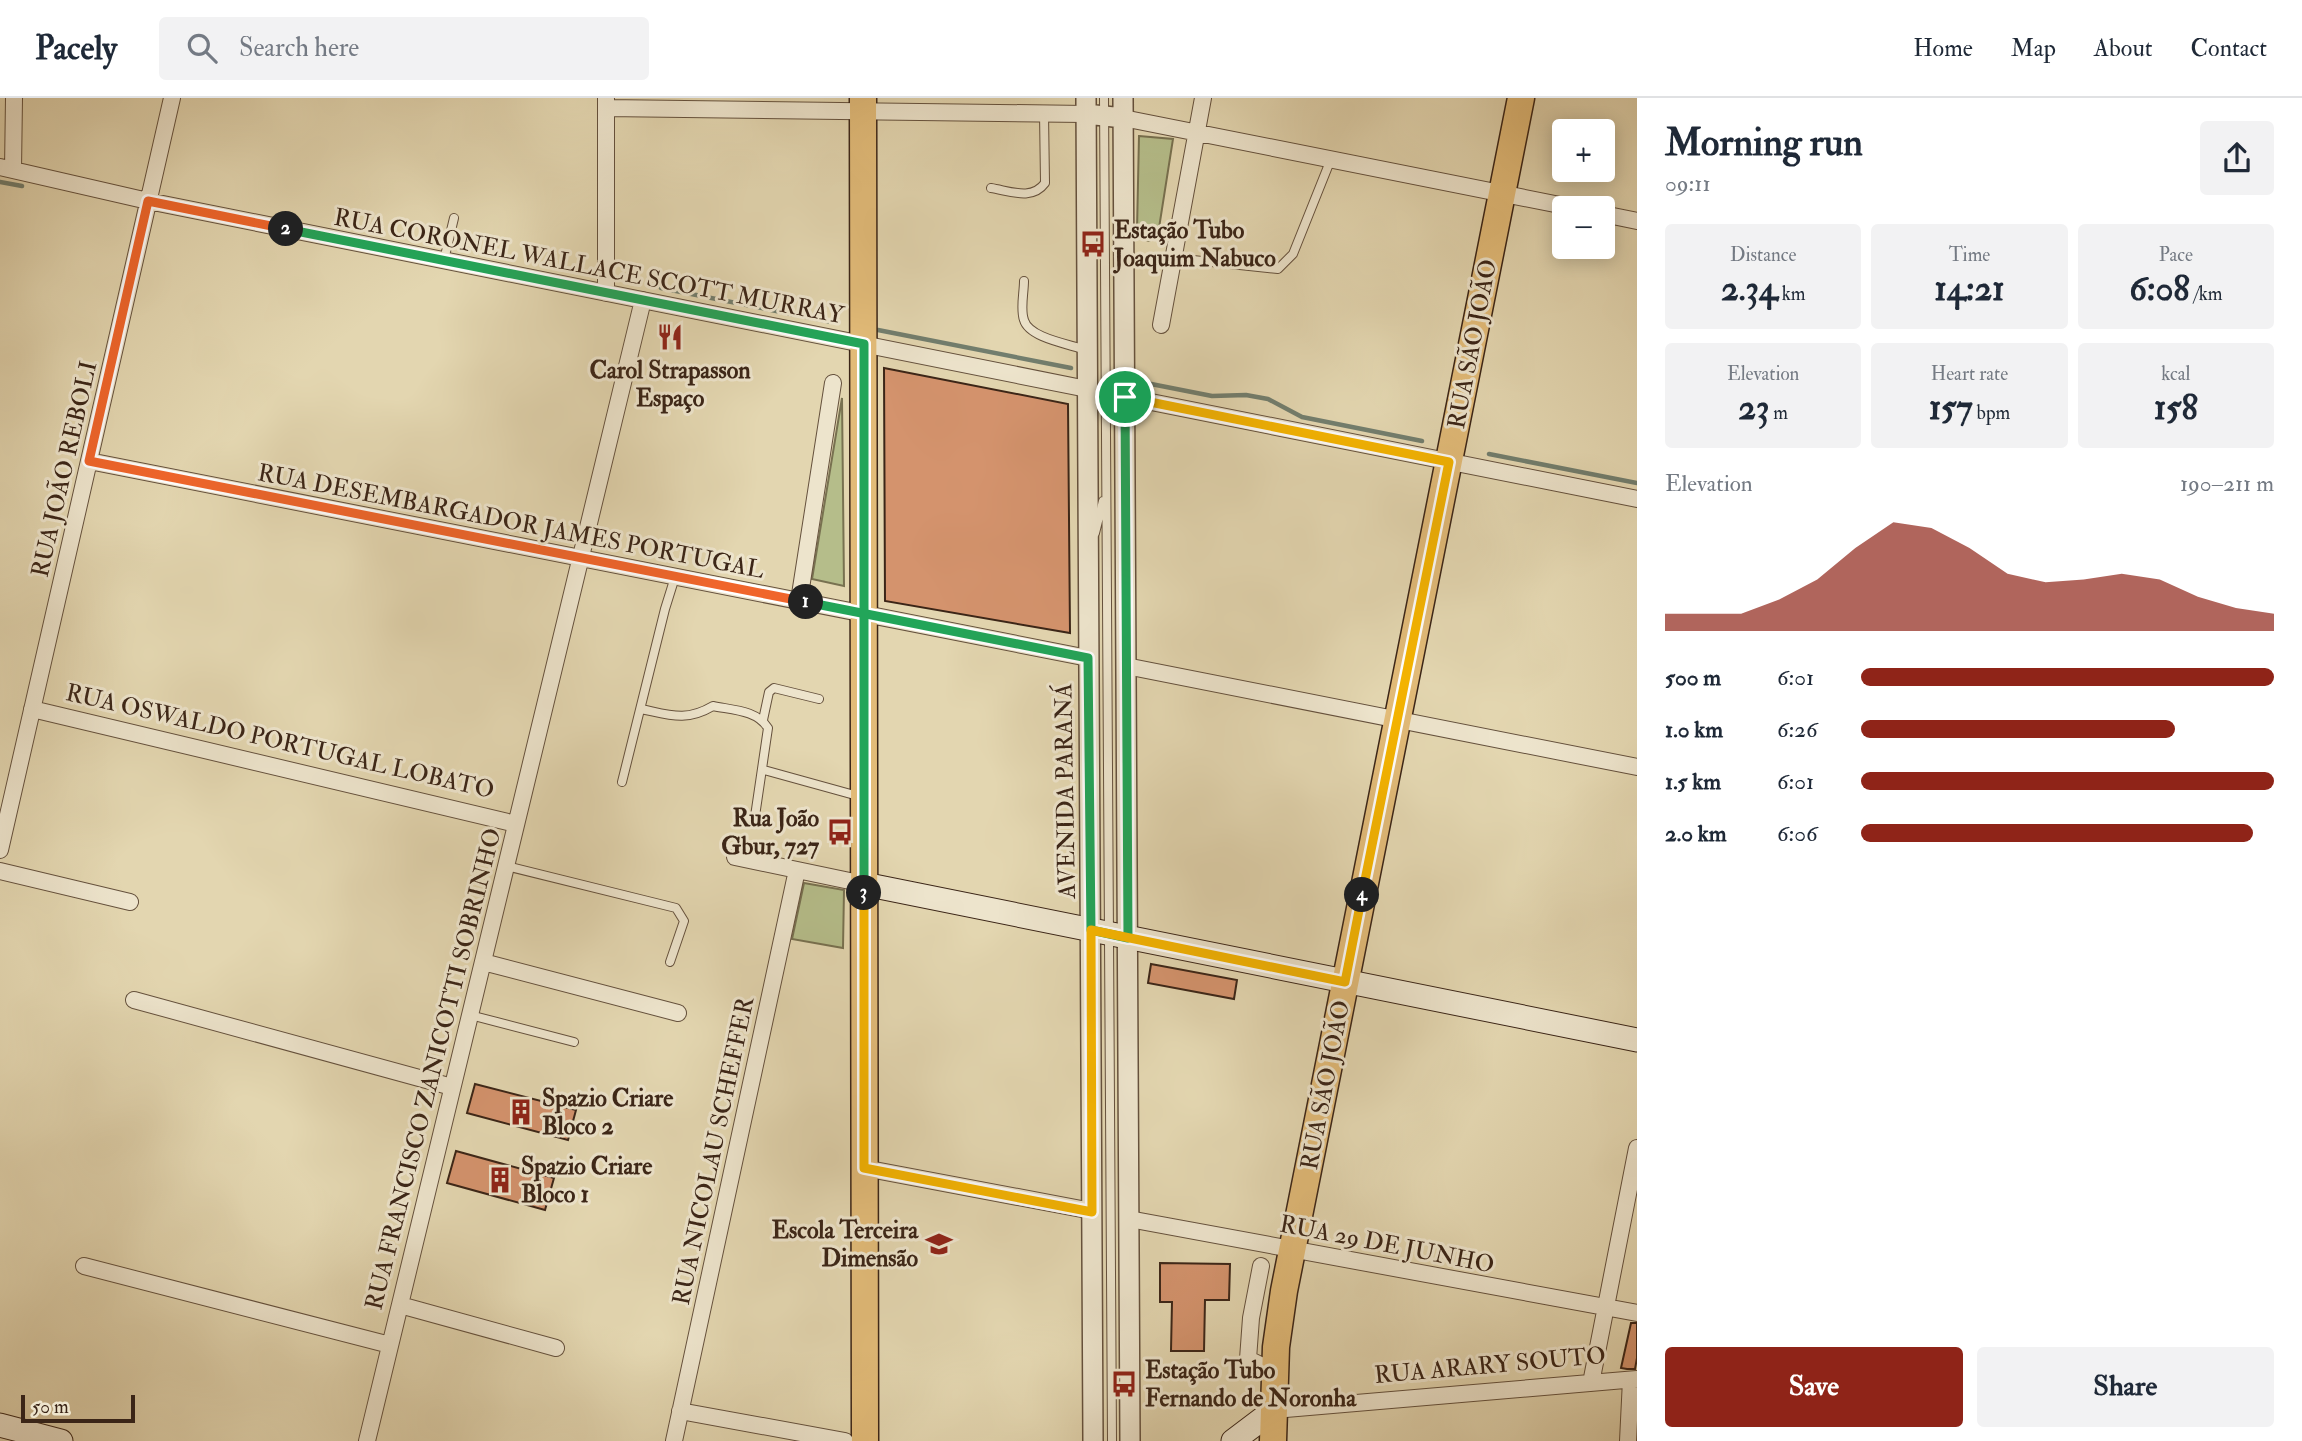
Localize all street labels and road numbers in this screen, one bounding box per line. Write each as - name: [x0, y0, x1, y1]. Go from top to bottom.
- street label: RUA CORONEL WALLACE SCOTT MURRAY: [331, 202, 847, 331]
- street label: RUA SÃO JOÃO: [1441, 257, 1504, 432]
- street label: RUA JOÃO REBOLI: [25, 358, 104, 580]
- street label: RUA DESEMBARGADOR JAMES PORTUGAL: [255, 457, 767, 586]
- street label: RUA OSWALDO PORTUGAL LOBATO: [63, 677, 497, 806]
- street label: AVENIDA PARANÁ: [1047, 683, 1083, 900]
- street label: RUA FRANCISCO ZANICOTTI SOBRINHO: [359, 825, 508, 1313]
- street label: RUA NICOLAU SCHEFFER: [666, 993, 761, 1308]
- street label: RUA SÃO JOÃO: [1294, 998, 1357, 1173]
- street label: RUA 29 DE JUNHO: [1277, 1208, 1497, 1280]
- street label: RUA ARARY SOUTO: [1373, 1340, 1607, 1391]

